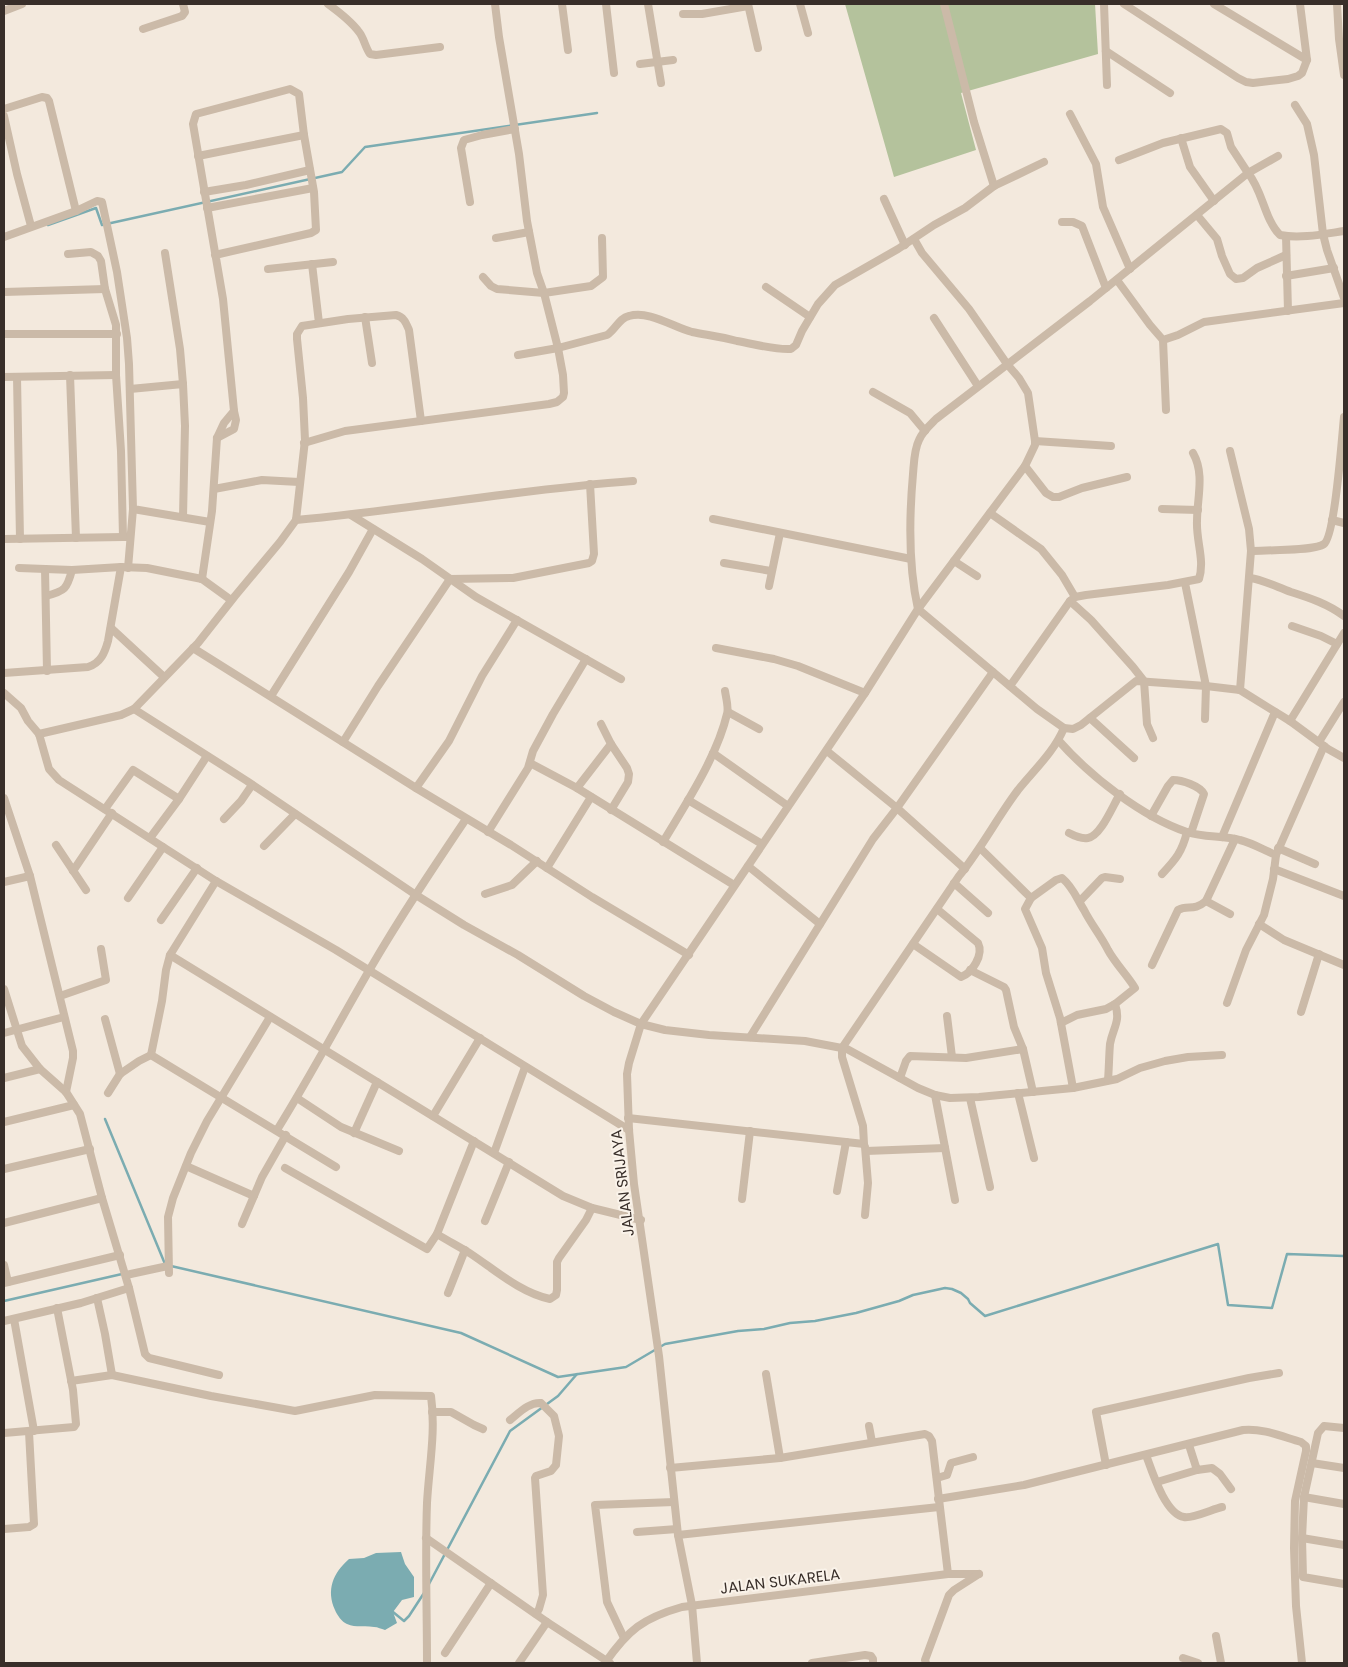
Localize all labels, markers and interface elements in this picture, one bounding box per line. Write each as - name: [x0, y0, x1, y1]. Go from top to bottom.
- street label: JALAN SRIJAYA: [605, 1128, 639, 1238]
- street label: JALAN SUKARELA: [719, 1563, 841, 1599]

